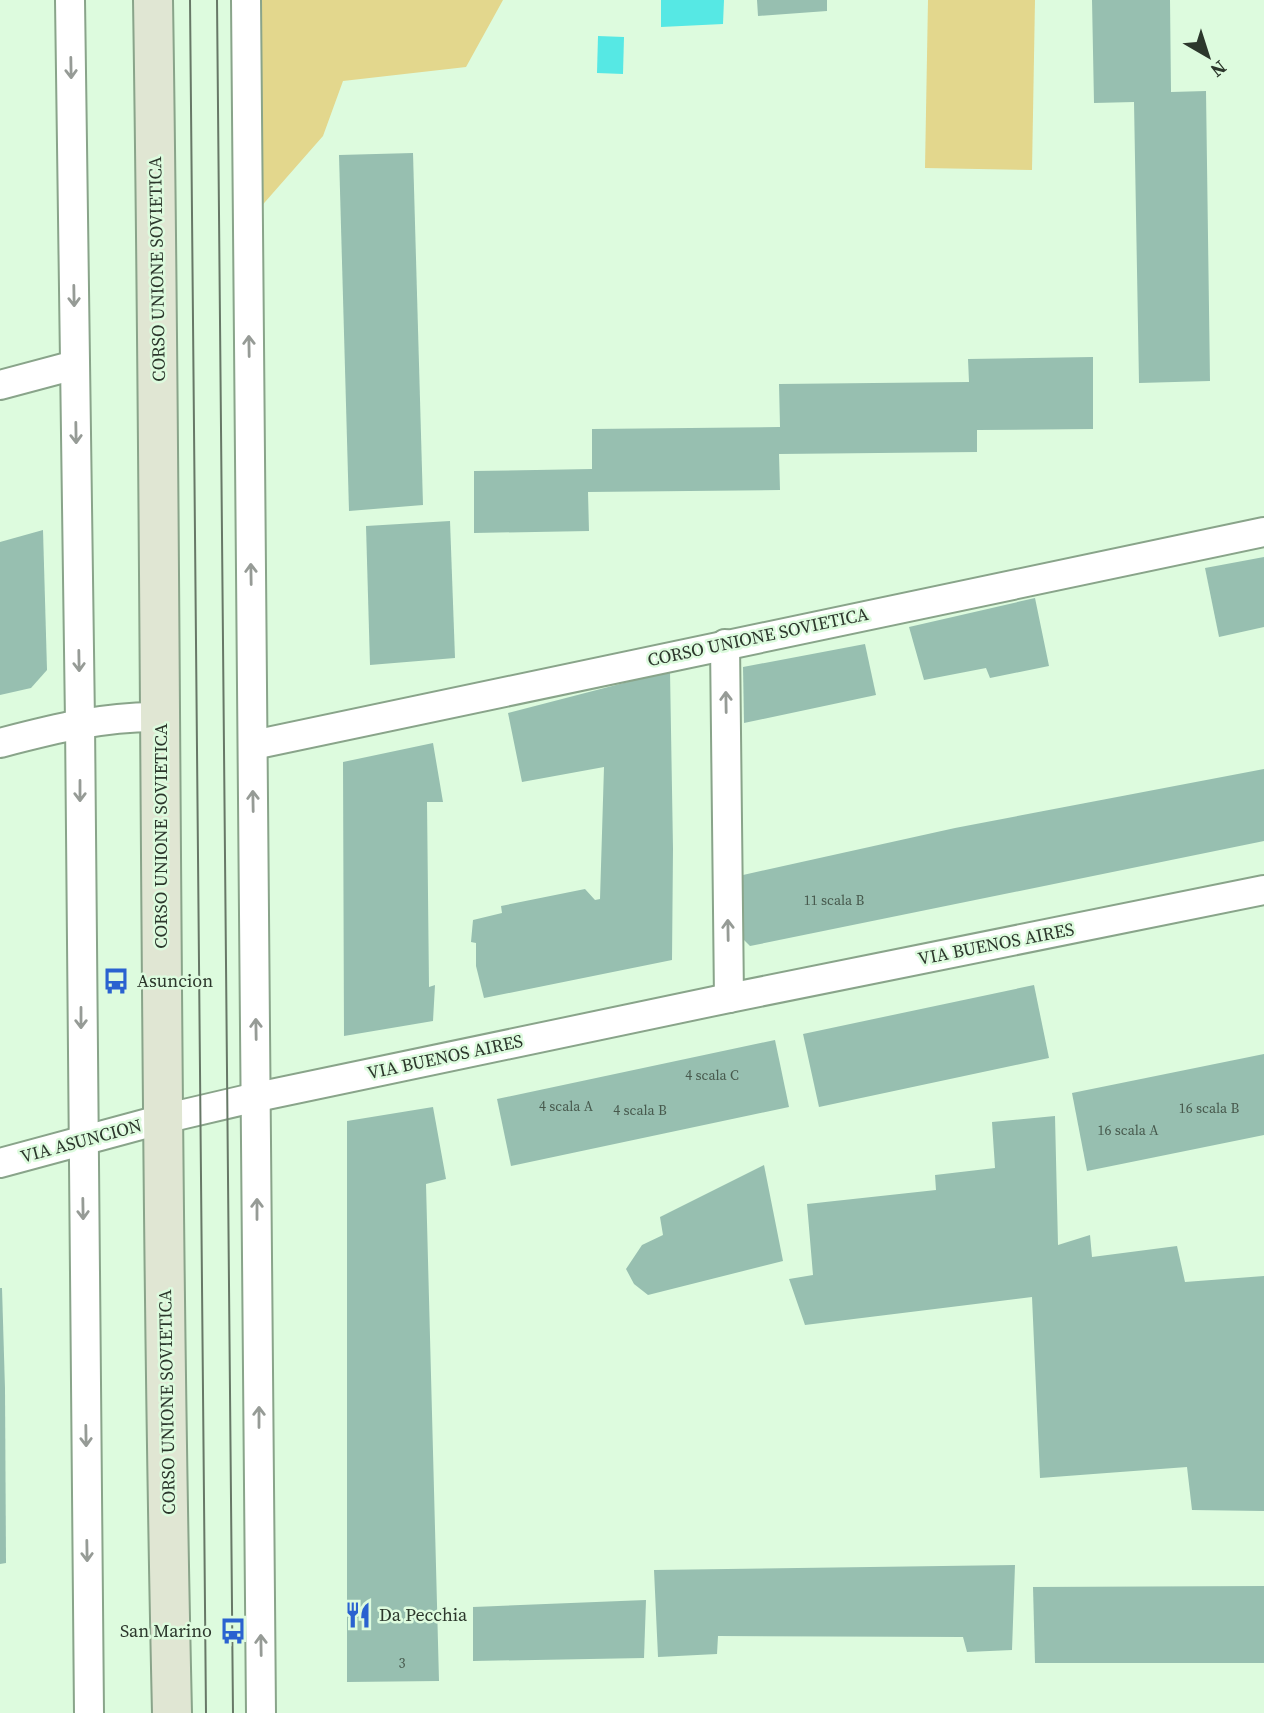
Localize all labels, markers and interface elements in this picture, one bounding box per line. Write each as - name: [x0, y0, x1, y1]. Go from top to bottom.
- north arrow: [1173, 21, 1243, 91]
- text: N: [1205, 55, 1232, 84]
- one-way arrow: [64, 56, 77, 79]
- street label: CORSO UNIONE SOVIETICA: [142, 156, 171, 382]
- one-way arrow: [67, 284, 81, 307]
- one-way arrow: [242, 335, 256, 358]
- one-way arrow: [69, 422, 83, 445]
- one-way arrow: [244, 562, 258, 585]
- street label: CORSO UNIONE SOVIETICA: [645, 601, 871, 672]
- one-way arrow: [72, 649, 86, 672]
- one-way arrow: [719, 691, 733, 714]
- street label: CORSO UNIONE SOVIETICA: [148, 723, 173, 949]
- one-way arrow: [73, 779, 87, 802]
- one-way arrow: [246, 790, 260, 813]
- house number: 11 scala B: [804, 890, 864, 910]
- street label: VIA BUENOS AIRES: [916, 916, 1076, 971]
- one-way arrow: [721, 918, 735, 941]
- bus stop icon: Asuncion: [101, 966, 131, 996]
- place label: Asuncion: [137, 968, 213, 993]
- one-way arrow: [75, 1006, 88, 1029]
- one-way arrow: [249, 1017, 262, 1040]
- street label: VIA BUENOS AIRES: [365, 1028, 525, 1085]
- house number: 4 scala C: [685, 1065, 739, 1085]
- house number: 4 scala A: [539, 1096, 594, 1116]
- house number: 16 scala B: [1179, 1098, 1239, 1118]
- house number: 4 scala B: [613, 1100, 667, 1120]
- street label: VIA ASUNCION: [17, 1112, 144, 1169]
- house number: 16 scala A: [1097, 1120, 1159, 1140]
- one-way arrow: [76, 1197, 90, 1220]
- one-way arrow: [250, 1198, 264, 1221]
- street label: CORSO UNIONE SOVIETICA: [152, 1289, 181, 1515]
- one-way arrow: [252, 1406, 266, 1429]
- one-way arrow: [79, 1424, 93, 1447]
- one-way arrow: [80, 1539, 94, 1562]
- restaurant icon: Da Pecchia: [343, 1600, 373, 1630]
- place label: Da Pecchia: [379, 1602, 468, 1627]
- bus stop icon: San Marino: [218, 1616, 248, 1646]
- place label: San Marino: [120, 1618, 212, 1643]
- one-way arrow: [254, 1634, 268, 1657]
- house number: 3: [399, 1653, 406, 1673]

